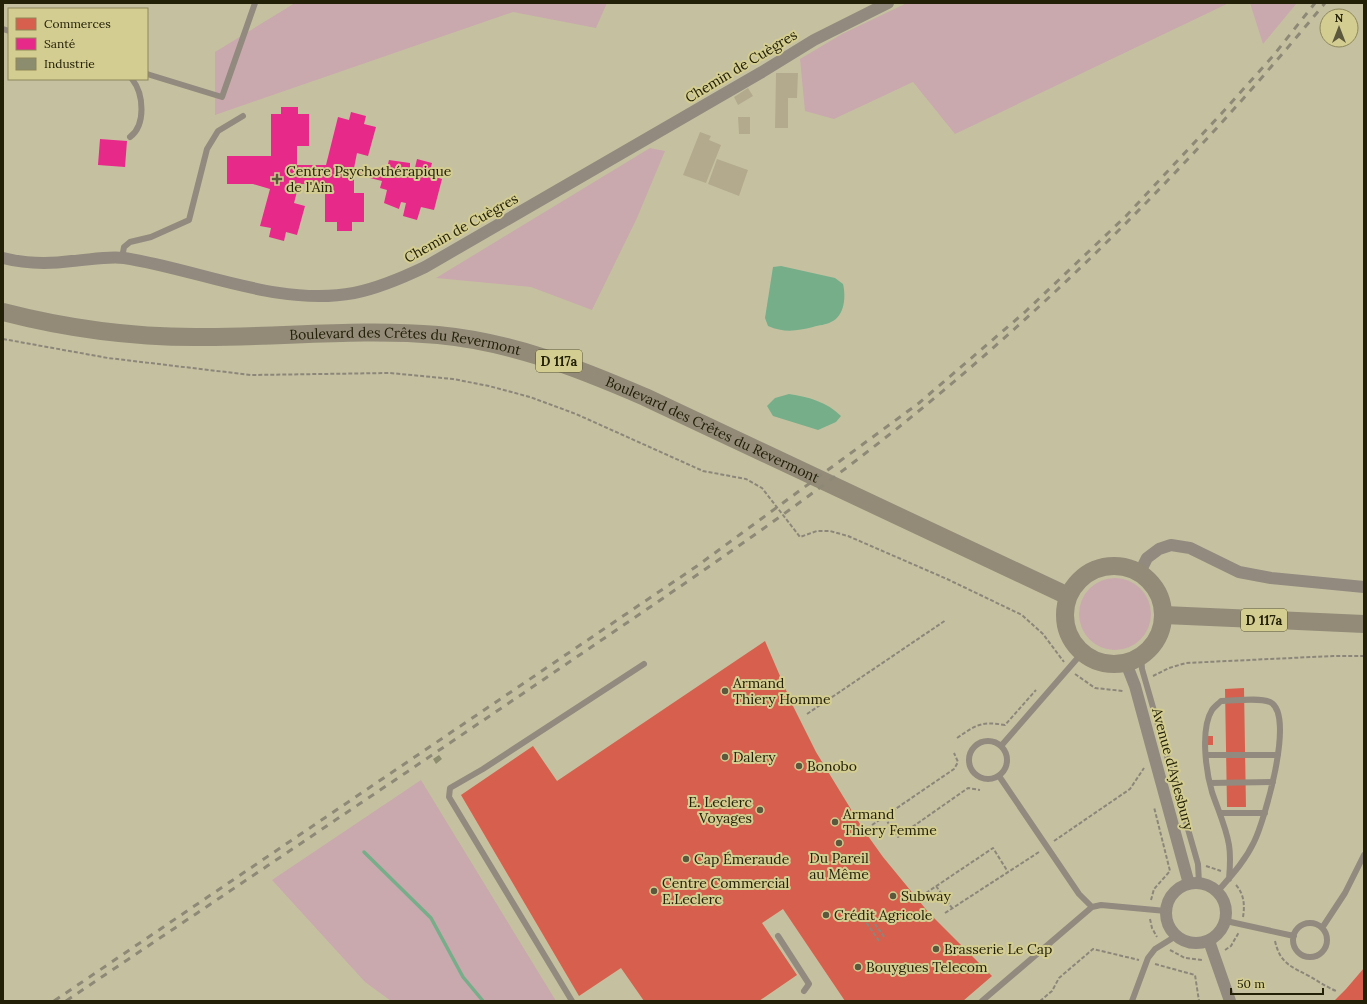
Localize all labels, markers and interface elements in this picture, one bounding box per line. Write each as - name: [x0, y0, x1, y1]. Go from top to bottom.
- legend: [8, 8, 148, 80]
- north arrow: [1319, 8, 1359, 48]
- text: N: [1335, 11, 1344, 25]
- text: Commerces: [44, 16, 111, 31]
- street label: Chemin de Cuègres: [682, 25, 800, 107]
- text: Santé: [44, 36, 76, 51]
- text: Industrie: [44, 56, 95, 71]
- place label: Centre Psychothérapique de l'Ain: [286, 162, 452, 196]
- marker: Centre Psychothérapique de l'Ain: [271, 173, 283, 185]
- street label: Chemin de Cuègres: [401, 189, 521, 267]
- street label: Boulevard des Crêtes du Revermont: [289, 323, 524, 360]
- road number: D 117a: [536, 350, 582, 372]
- street label: Boulevard des Crêtes du Revermont: [603, 372, 823, 487]
- road number: D 117a: [1241, 609, 1287, 631]
- place label: Armand Thiery Homme: [732, 674, 831, 708]
- marker: Armand Thiery Homme: [720, 686, 730, 696]
- street label: Avenue d'Aylesbury: [1148, 705, 1198, 833]
- place label: Dalery: [733, 748, 776, 766]
- marker: Dalery: [720, 752, 730, 762]
- place label: Bonobo: [807, 757, 857, 775]
- marker: Bonobo: [794, 761, 804, 771]
- place label: E. Leclerc Voyages: [688, 793, 752, 827]
- marker: E. Leclerc Voyages: [755, 805, 765, 815]
- place label: Armand Thiery Femme: [842, 805, 937, 839]
- marker: Armand Thiery Femme: [830, 817, 840, 827]
- marker: Du Pareil au Même: [834, 838, 844, 848]
- place label: Du Pareil au Même: [809, 849, 869, 883]
- place label: Cap Émeraude: [694, 850, 790, 868]
- marker: Cap Émeraude: [681, 854, 691, 864]
- place label: Centre Commercial E.Leclerc: [662, 874, 790, 908]
- marker: Centre Commercial E.Leclerc: [649, 886, 659, 896]
- place label: Subway: [901, 887, 951, 905]
- marker: Subway: [888, 891, 898, 901]
- place label: Crédit Agricole: [834, 906, 933, 924]
- marker: Crédit Agricole: [821, 910, 831, 920]
- place label: Brasserie Le Cap: [944, 940, 1052, 958]
- marker: Brasserie Le Cap: [931, 944, 941, 954]
- place label: Bouygues Telecom: [866, 958, 988, 976]
- marker: Bouygues Telecom: [853, 962, 863, 972]
- scale bar: [1231, 970, 1323, 996]
- text: 50 m: [1237, 976, 1265, 991]

